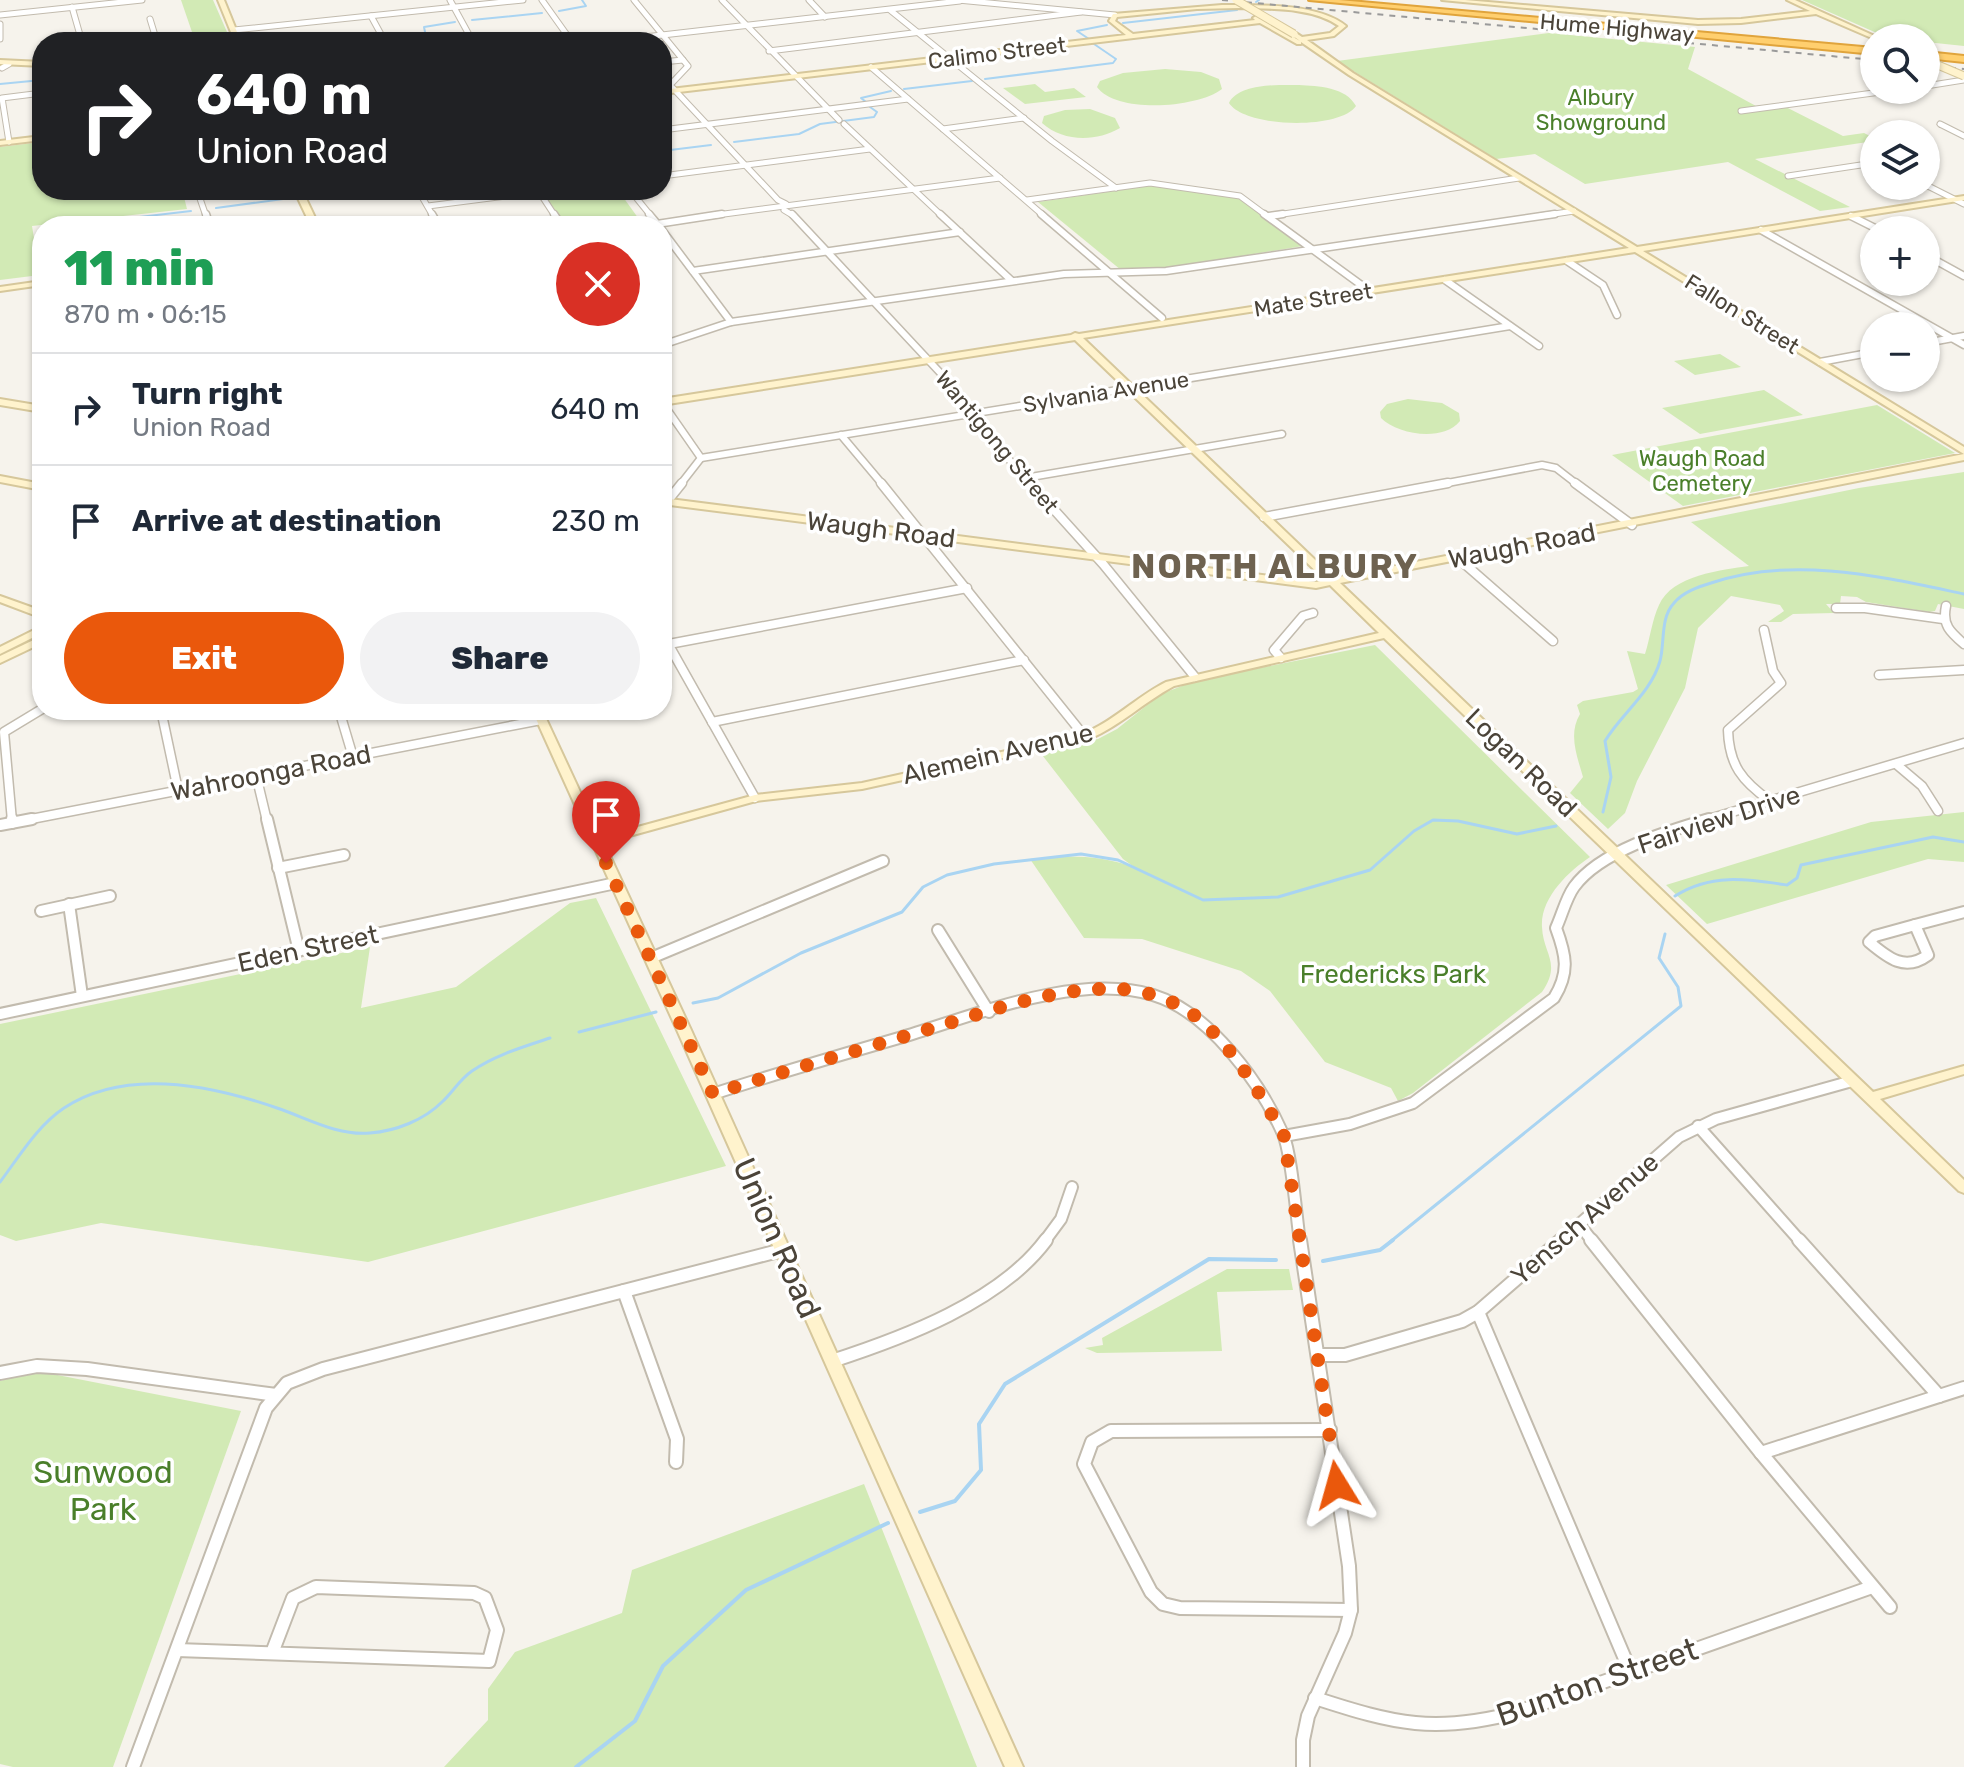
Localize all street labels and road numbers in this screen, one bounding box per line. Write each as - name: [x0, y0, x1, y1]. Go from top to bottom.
- street label: Hume Highway: [1539, 8, 1695, 48]
- street label: Calimo Street: [927, 31, 1068, 75]
- street label: Fallon Street: [1680, 268, 1805, 360]
- street label: Mate Street: [1252, 277, 1374, 323]
- street label: Wantigong Street: [930, 365, 1065, 519]
- street label: Sylvania Avenue: [1021, 366, 1191, 418]
- street label: Waugh Road: [805, 505, 957, 555]
- street label: Waugh Road: [1446, 517, 1598, 575]
- street label: Logan Road: [1459, 702, 1583, 824]
- street label: Alemein Avenue: [900, 717, 1096, 791]
- street label: Wahroonga Road: [168, 738, 374, 808]
- street label: Fairview Drive: [1634, 779, 1804, 861]
- street label: Eden Street: [235, 919, 381, 979]
- street label: Yensch Avenue: [1505, 1147, 1665, 1291]
- street label: Union Road: [725, 1152, 829, 1324]
- street label: Bunton Street: [1491, 1630, 1703, 1734]

